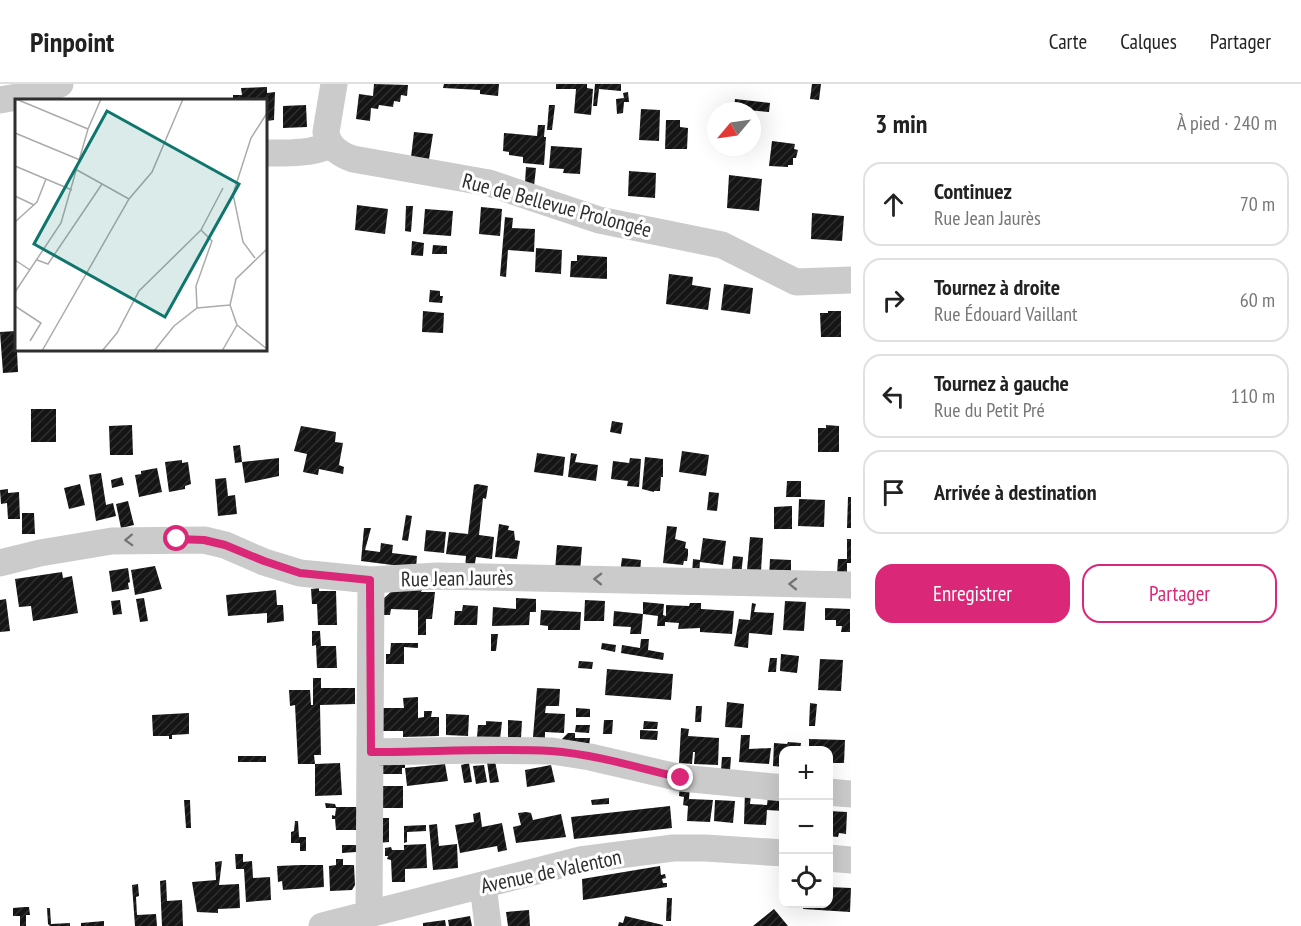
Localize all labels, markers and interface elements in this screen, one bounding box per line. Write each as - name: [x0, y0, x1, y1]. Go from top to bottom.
- text: Pinpoint: [30, 23, 114, 60]
- text: Carte: [1049, 28, 1087, 55]
- text: Calques: [1120, 28, 1177, 55]
- text: Partager: [1210, 28, 1271, 55]
- inset map: [15, 99, 267, 351]
- north arrow: [707, 102, 761, 156]
- text: 3 min: [875, 107, 928, 140]
- text: À pied · 240 m: [1177, 110, 1277, 136]
- street label: Rue de Bellevue Prolongée: [459, 167, 655, 243]
- text: Continuez: [934, 177, 1012, 205]
- icon: ahead: [877, 188, 910, 221]
- text: 70 m: [1240, 191, 1275, 217]
- text: Rue Jean Jaurès: [934, 205, 1041, 231]
- text: Tournez à droite: [934, 273, 1060, 301]
- icon: right: [877, 284, 910, 317]
- text: 60 m: [1240, 287, 1275, 313]
- text: Rue Édouard Vaillant: [934, 301, 1078, 327]
- text: Tournez à gauche: [934, 369, 1069, 397]
- icon: left: [877, 380, 910, 413]
- text: 110 m: [1231, 383, 1275, 409]
- text: Rue du Petit Pré: [934, 397, 1045, 423]
- icon: arrive: [877, 476, 910, 509]
- text: Arrivée à destination: [934, 478, 1097, 506]
- route start: [163, 525, 189, 551]
- one-way arrow: [125, 534, 134, 547]
- street label: Rue Jean Jaurès: [401, 564, 513, 592]
- button: Enregistrer: [875, 564, 1070, 623]
- button: Partager: [1082, 564, 1277, 623]
- one-way arrow: [593, 573, 602, 585]
- one-way arrow: [788, 578, 797, 590]
- map controls: [779, 746, 833, 908]
- button: +: [779, 746, 833, 800]
- route end: [667, 764, 693, 790]
- button: −: [779, 800, 833, 854]
- street label: Avenue de Valenton: [478, 843, 624, 899]
- button: locate: [779, 854, 833, 908]

